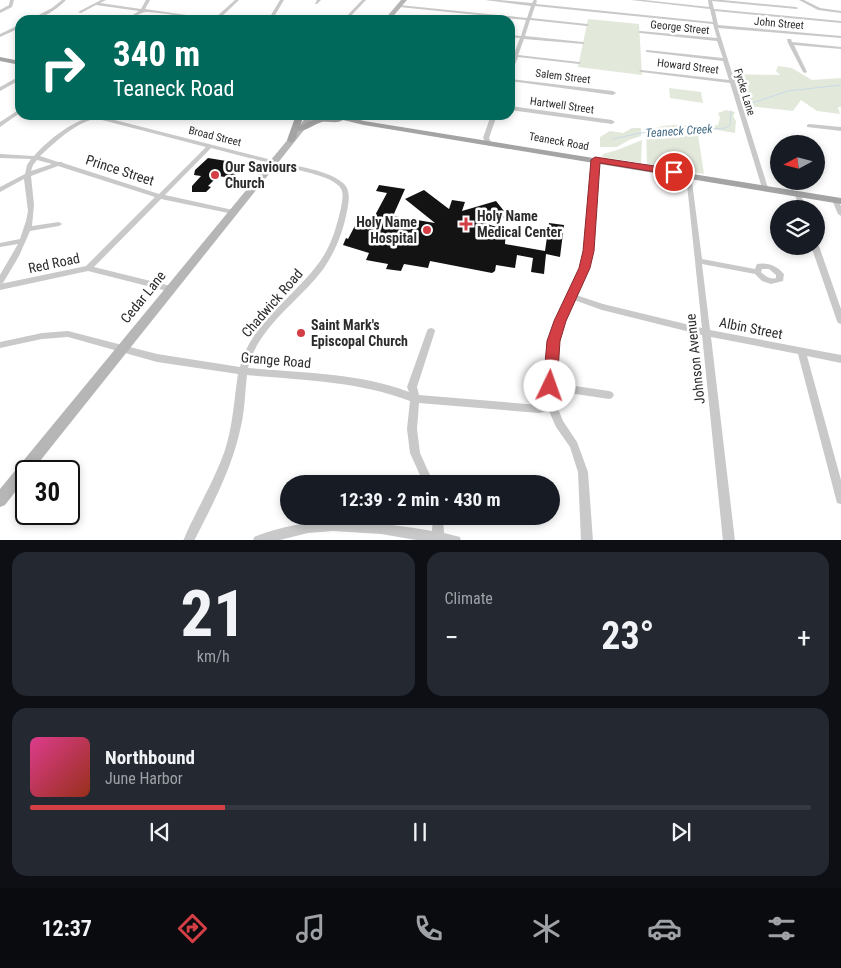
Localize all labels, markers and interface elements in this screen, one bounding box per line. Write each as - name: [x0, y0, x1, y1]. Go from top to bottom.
- street label: John Street: [754, 15, 804, 32]
- street label: George Street: [650, 18, 710, 37]
- text: 340 m: [113, 34, 200, 75]
- icon: right: [30, 35, 95, 100]
- street label: Howard Street: [656, 56, 719, 77]
- street label: Salem Street: [535, 67, 591, 86]
- street label: Fycke Lane: [731, 67, 758, 117]
- text: Teaneck Road: [113, 76, 235, 101]
- street label: Hartwell Street: [529, 95, 595, 116]
- water label: Teaneck Creek: [645, 122, 714, 140]
- street label: Broad Street: [187, 124, 243, 149]
- street label: Teaneck Road: [528, 130, 590, 153]
- north arrow: [770, 135, 825, 190]
- map controls: [770, 135, 825, 255]
- street label: Prince Street: [84, 151, 156, 189]
- pin: [653, 151, 695, 193]
- icon: arrive: [660, 158, 688, 186]
- place label: Our Saviours Church: [225, 159, 297, 191]
- marker: Our Saviours Church: [209, 169, 221, 181]
- button: layers: [770, 200, 825, 255]
- place label: Holy Name Medical Center: [477, 208, 562, 240]
- place label: Holy Name Hospital: [356, 214, 417, 246]
- marker: Holy Name Medical Center: [459, 217, 473, 231]
- marker: Holy Name Hospital: [421, 224, 433, 236]
- street label: Red Road: [27, 250, 81, 276]
- street label: Chadwick Road: [238, 266, 306, 340]
- street label: Cedar Lane: [117, 267, 169, 326]
- street label: Johnson Avenue: [682, 312, 708, 405]
- street label: Albin Street: [718, 314, 784, 342]
- place label: Saint Mark's Episcopal Church: [311, 317, 408, 349]
- marker: Saint Mark's Episcopal Church: [295, 327, 307, 339]
- street label: Grange Road: [240, 349, 312, 371]
- position arrow: [523, 359, 575, 411]
- speed limit sign: 30: [15, 460, 80, 525]
- text: 12:39 · 2 min · 430 m: [339, 488, 501, 511]
- text: 21: [180, 576, 246, 652]
- text: Climate: [445, 589, 493, 608]
- text: 23°: [601, 614, 654, 658]
- text: −: [445, 621, 459, 654]
- text: +: [797, 621, 811, 654]
- text: km/h: [197, 647, 230, 666]
- text: Northbound: [105, 746, 195, 769]
- text: June Harbor: [105, 769, 183, 788]
- icon: previous: [146, 818, 174, 846]
- icon: pause: [406, 818, 434, 846]
- icon: next: [667, 818, 695, 846]
- icon: directions: [175, 911, 210, 946]
- icon: music: [293, 911, 328, 946]
- icon: phone: [411, 911, 446, 946]
- icon: climate: [529, 911, 564, 946]
- icon: car: [647, 911, 682, 946]
- icon: filters: [764, 911, 799, 946]
- text: 12:37: [41, 916, 92, 941]

